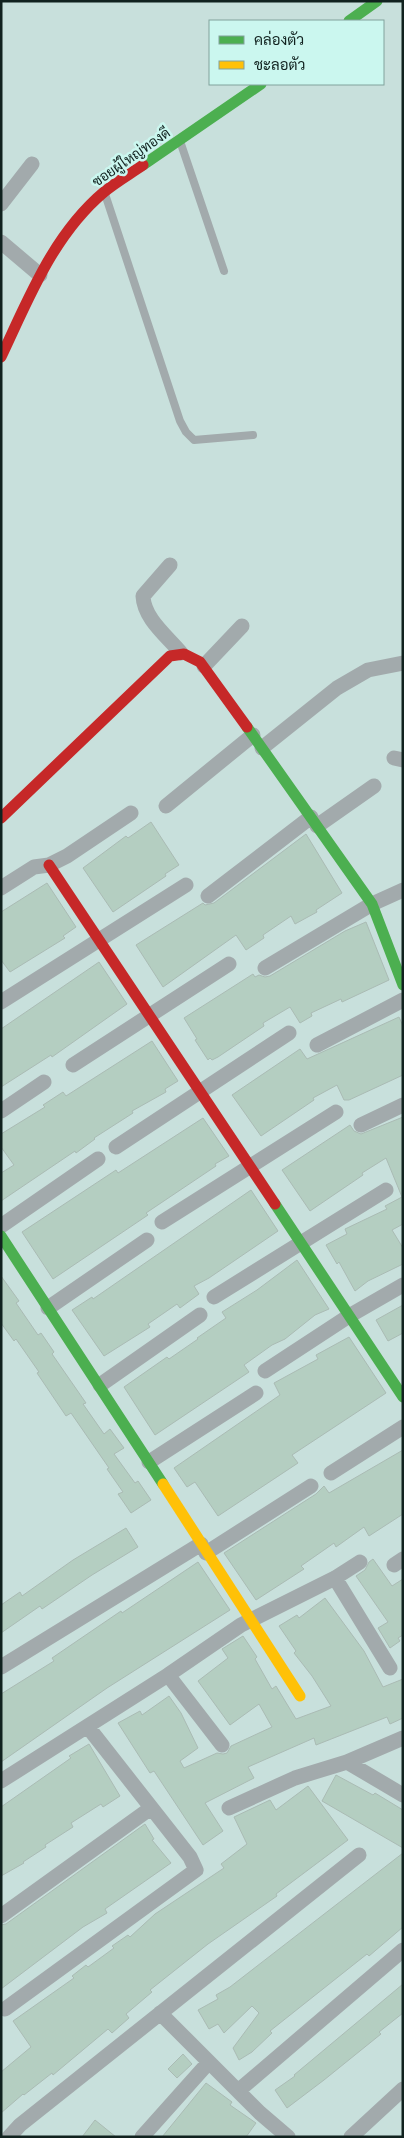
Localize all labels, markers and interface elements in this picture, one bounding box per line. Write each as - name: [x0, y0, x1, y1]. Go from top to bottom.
- legend: [209, 20, 384, 85]
- text: คล่องตัว: [254, 30, 304, 49]
- text: ชะลอตัว: [254, 56, 305, 74]
- street label: ซอยผู้ใหญ่ทองดี: [88, 123, 174, 191]

